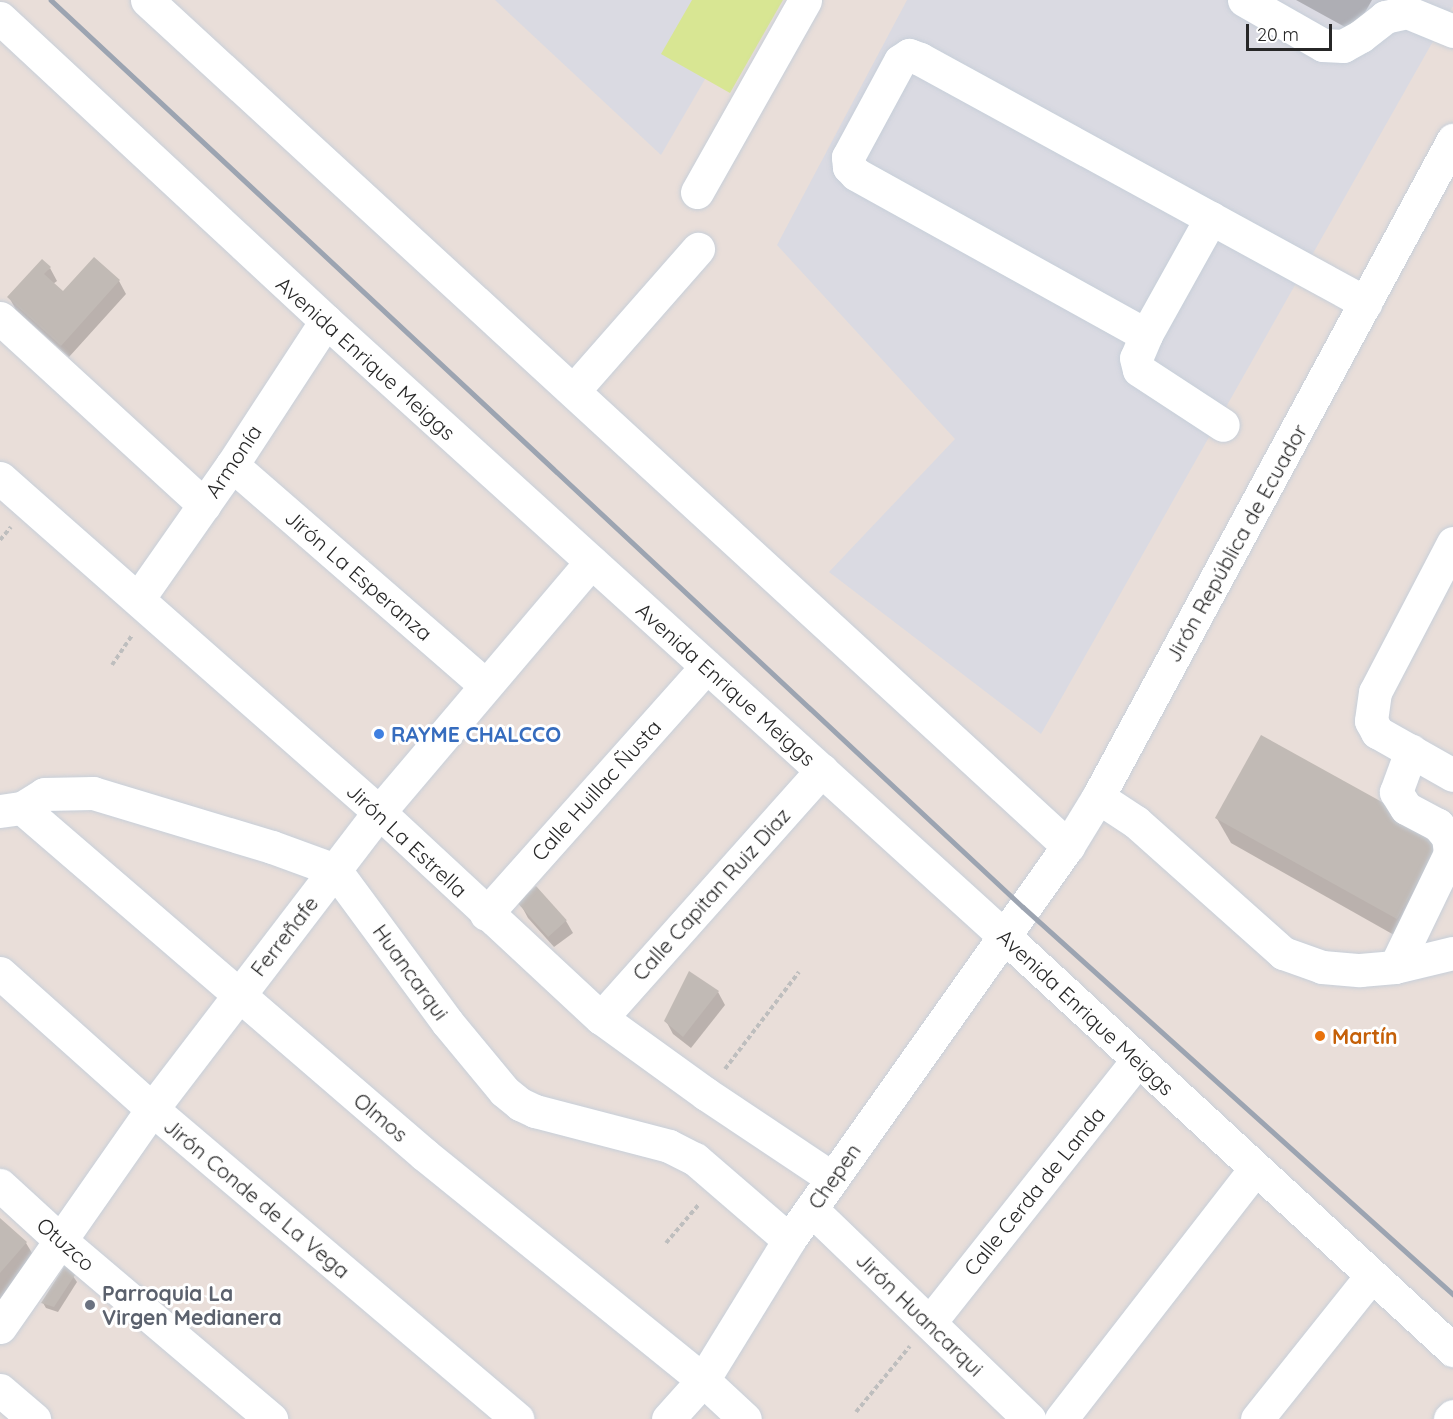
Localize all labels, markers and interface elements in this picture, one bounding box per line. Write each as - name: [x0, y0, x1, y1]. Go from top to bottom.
- scale bar: [1249, 12, 1334, 50]
- text: 20 m: [1257, 23, 1299, 46]
- street label: Avenida Enrique Meiggs: [271, 271, 461, 445]
- street label: Armonía: [199, 420, 267, 502]
- street label: Jirón República de Ecuador: [1160, 420, 1312, 666]
- street label: Jirón La Esperanza: [280, 504, 438, 646]
- street label: Avenida Enrique Meiggs: [631, 597, 821, 771]
- street label: Calle Huillac Ñusta: [526, 714, 666, 866]
- place label: RAYME CHALCCO: [391, 721, 561, 747]
- marker: RAYME CHALCCO: [372, 727, 386, 741]
- street label: Jirón La Estrella: [342, 778, 472, 902]
- street label: Calle Capitan Ruiz Diaz: [627, 803, 795, 985]
- street label: Ferreñafe: [245, 891, 323, 981]
- street label: Huancarqui: [368, 919, 454, 1025]
- street label: Avenida Enrique Meiggs: [993, 924, 1179, 1100]
- place label: Martín: [1332, 1023, 1398, 1049]
- marker: Martín: [1313, 1029, 1327, 1043]
- street label: Olmos: [349, 1087, 413, 1147]
- street label: Calle Cerda de Landa: [958, 1102, 1110, 1280]
- street label: Jirón Conde de La Vega: [159, 1113, 355, 1283]
- street label: Chepen: [802, 1138, 866, 1214]
- street label: Otuzco: [32, 1212, 100, 1276]
- street label: Jirón Huancarqui: [851, 1247, 989, 1381]
- place label: Parroquia La Virgen Medianera: [102, 1280, 282, 1330]
- marker: Parroquia La Virgen Medianera: [83, 1298, 97, 1312]

